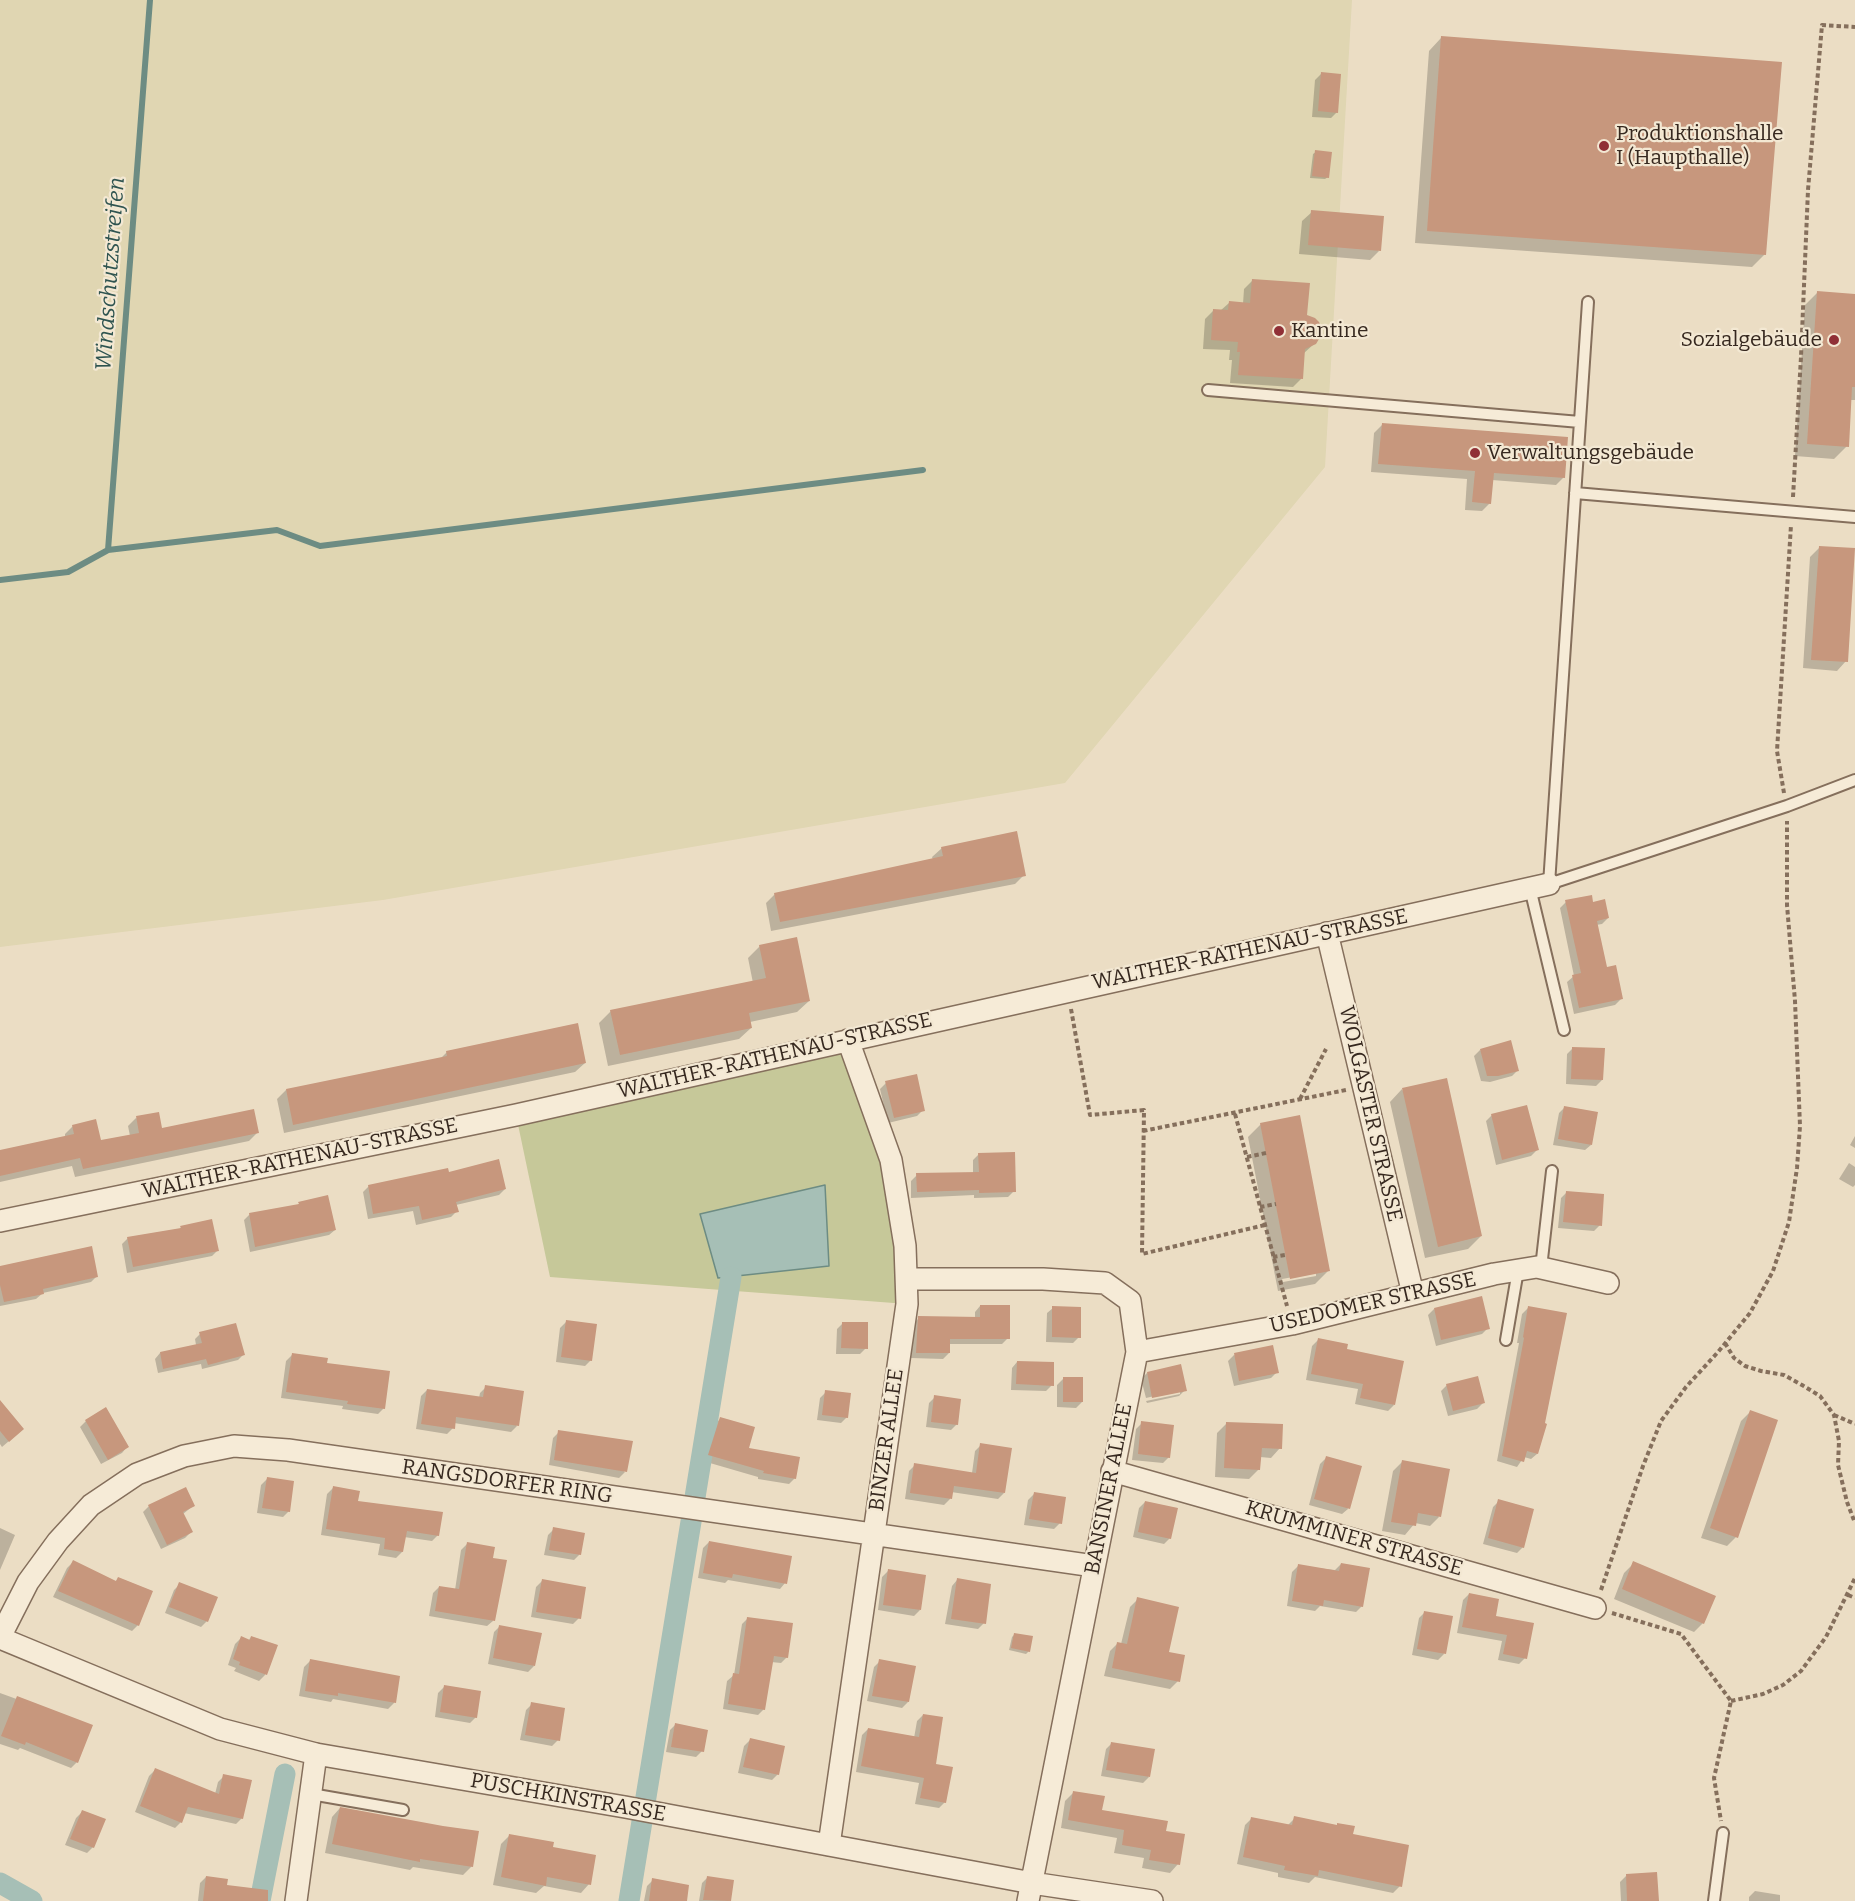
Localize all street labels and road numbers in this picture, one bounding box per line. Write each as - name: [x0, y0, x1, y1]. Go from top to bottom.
- street label: WALTHER-RATHENAU-STRASSE: [1090, 904, 1410, 996]
- street label: WOLGASTER STRASSE: [1333, 1004, 1407, 1224]
- street label: WALTHER-RATHENAU-STRASSE: [615, 1008, 935, 1104]
- street label: WALTHER-RATHENAU-STRASSE: [140, 1113, 460, 1205]
- street label: USEDOMER STRASSE: [1267, 1267, 1479, 1339]
- street label: BINZER ALLEE: [865, 1367, 909, 1513]
- street label: BANSINER ALLEE: [1080, 1401, 1138, 1577]
- street label: RANGSDORFER RING: [400, 1455, 614, 1509]
- street label: KRUMMINER STRASSE: [1242, 1496, 1466, 1582]
- street label: PUSCHKINSTRASSE: [468, 1768, 668, 1828]

